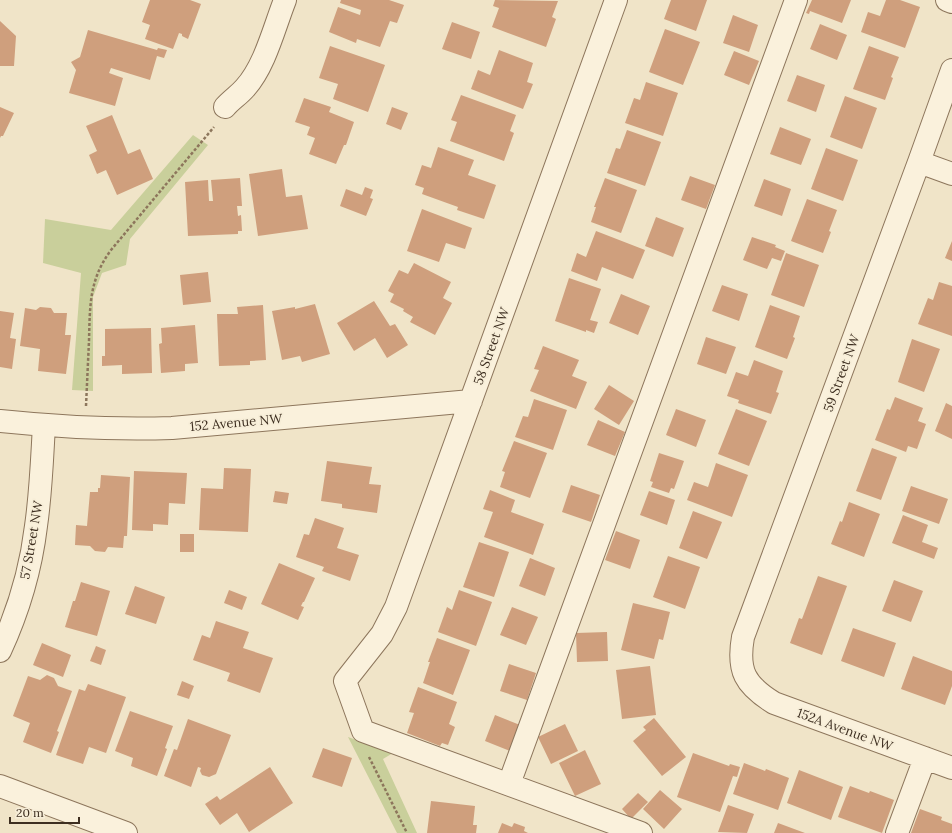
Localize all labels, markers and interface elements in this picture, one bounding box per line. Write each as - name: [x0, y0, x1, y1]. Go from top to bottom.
- street label: 58 Street NW: [470, 304, 514, 387]
- street label: 59 Street NW: [820, 331, 864, 414]
- street label: 152 Avenue NW: [189, 410, 284, 435]
- street label: 57 Street NW: [16, 498, 47, 581]
- street label: 152A Avenue NW: [795, 704, 896, 755]
- scale bar: [10, 799, 79, 825]
- text: 20 m: [16, 805, 44, 820]

